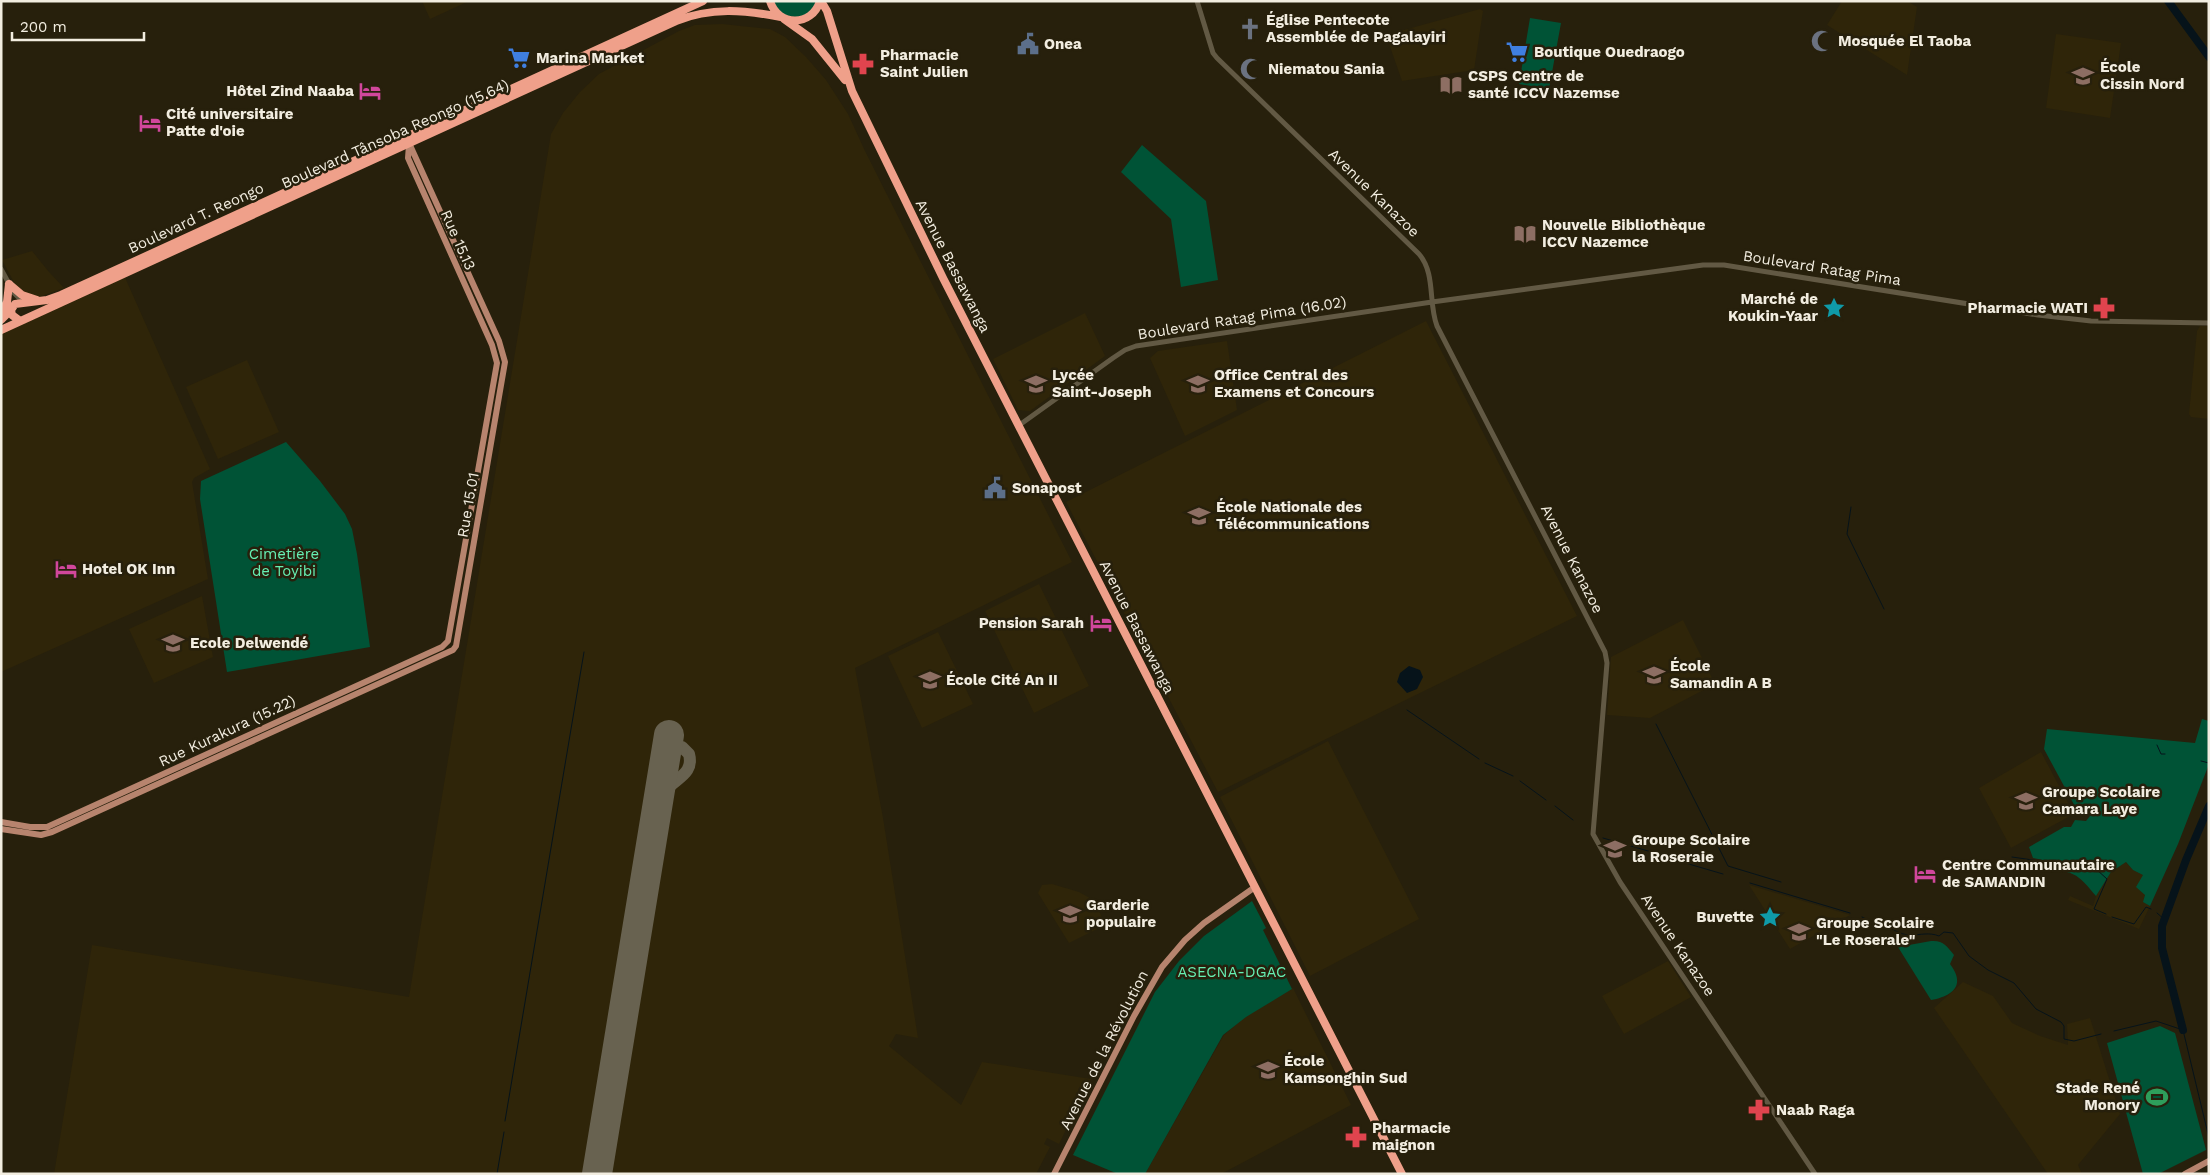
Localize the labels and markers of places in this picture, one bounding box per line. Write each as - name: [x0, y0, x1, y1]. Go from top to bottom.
- place label: Église Pentecote Assemblée de Pagalayiri: [1266, 11, 1446, 46]
- church icon: Église Pentecote Assemblée de Pagalayiri: [1237, 16, 1263, 42]
- mosque icon: Mosquée El Taoba: [1809, 28, 1835, 54]
- public building icon: Onea: [1015, 31, 1041, 57]
- place label: Mosquée El Taoba: [1838, 32, 1972, 50]
- place label: Onea: [1044, 35, 1082, 53]
- supermarket icon: Boutique Ouedraogo: [1504, 39, 1530, 65]
- place label: Boutique Ouedraogo: [1534, 43, 1685, 61]
- supermarket icon: Marina Market: [506, 45, 532, 71]
- place label: Pharmacie Saint Julien: [880, 46, 968, 81]
- place label: Marina Market: [536, 49, 645, 67]
- pharmacy icon: Pharmacie Saint Julien: [850, 51, 876, 77]
- mosque icon: Niematou Sania: [1238, 56, 1264, 82]
- place label: École Cissin Nord: [2100, 58, 2184, 93]
- place label: Niematou Sania: [1268, 60, 1385, 78]
- school or university icon: École Cissin Nord: [2070, 63, 2096, 89]
- place label: CSPS Centre de santé ICCV Nazemse: [1468, 67, 1620, 102]
- library icon: CSPS Centre de santé ICCV Nazemse: [1438, 72, 1464, 98]
- hotel icon: Hôtel Zind Naaba: [357, 78, 383, 104]
- place label: Hôtel Zind Naaba: [226, 82, 354, 100]
- place label: Cité universitaire Patte d'oie: [166, 105, 294, 140]
- hotel icon: Cité universitaire Patte d'oie: [137, 110, 163, 136]
- place label: Nouvelle Bibliothèque ICCV Nazemce: [1542, 216, 1706, 251]
- library icon: Nouvelle Bibliothèque ICCV Nazemce: [1512, 221, 1538, 247]
- place label: Marché de Koukin-Yaar: [1728, 290, 1819, 325]
- place icon: Marché de Koukin-Yaar: [1821, 295, 1847, 321]
- pharmacy icon: Pharmacie WATI: [2091, 295, 2117, 321]
- place label: Pharmacie WATI: [1968, 299, 2088, 317]
- place label: Lycée Saint-Joseph: [1052, 366, 1152, 401]
- place label: Office Central des Examens et Concours: [1214, 366, 1374, 401]
- school or university icon: Lycée Saint-Joseph: [1023, 371, 1049, 397]
- school or university icon: Office Central des Examens et Concours: [1185, 371, 1211, 397]
- public building icon: Sonapost: [982, 475, 1008, 501]
- place label: Sonapost: [1012, 479, 1082, 497]
- place label: École Nationale des Télécommunications: [1216, 498, 1369, 533]
- school or university icon: École Nationale des Télécommunications: [1186, 503, 1212, 529]
- hotel icon: Hotel OK Inn: [53, 556, 79, 582]
- place label: Hotel OK Inn: [82, 560, 175, 578]
- hotel icon: Pension Sarah: [1088, 610, 1114, 636]
- place label: Pension Sarah: [979, 614, 1084, 632]
- school or university icon: Ecole Delwendé: [160, 630, 186, 656]
- place label: Ecole Delwendé: [190, 634, 309, 652]
- place label: École Samandin A B: [1670, 657, 1772, 692]
- school or university icon: École Samandin A B: [1641, 662, 1667, 688]
- school or university icon: École Cité An II: [917, 667, 943, 693]
- place label: École Cité An II: [946, 671, 1058, 689]
- place label: Groupe Scolaire Camara Laye: [2042, 783, 2160, 818]
- school or university icon: Groupe Scolaire Camara Laye: [2013, 788, 2039, 814]
- place label: Groupe Scolaire la Roseraie: [1632, 831, 1750, 866]
- school or university icon: Groupe Scolaire la Roseraie: [1602, 836, 1628, 862]
- place label: Centre Communautaire de SAMANDIN: [1942, 856, 2115, 891]
- hotel icon: Centre Communautaire de SAMANDIN: [1912, 861, 1938, 887]
- place label: Garderie populaire: [1086, 896, 1157, 931]
- school or university icon: Garderie populaire: [1057, 901, 1083, 927]
- place icon: Buvette: [1757, 904, 1783, 930]
- place label: Buvette: [1696, 908, 1754, 926]
- place label: Groupe Scolaire "Le Roserale": [1816, 914, 1934, 949]
- school or university icon: Groupe Scolaire "Le Roserale": [1786, 919, 1812, 945]
- place label: École Kamsonghin Sud: [1284, 1052, 1407, 1087]
- school or university icon: École Kamsonghin Sud: [1255, 1057, 1281, 1083]
- place label: Stade René Monory: [2056, 1079, 2141, 1114]
- sports icon: Stade René Monory: [2144, 1084, 2170, 1110]
- pharmacy icon: Naab Raga: [1746, 1097, 1772, 1123]
- place label: Naab Raga: [1776, 1101, 1855, 1119]
- place label: Pharmacie maignon: [1372, 1119, 1451, 1154]
- pharmacy icon: Pharmacie maignon: [1343, 1124, 1369, 1150]

